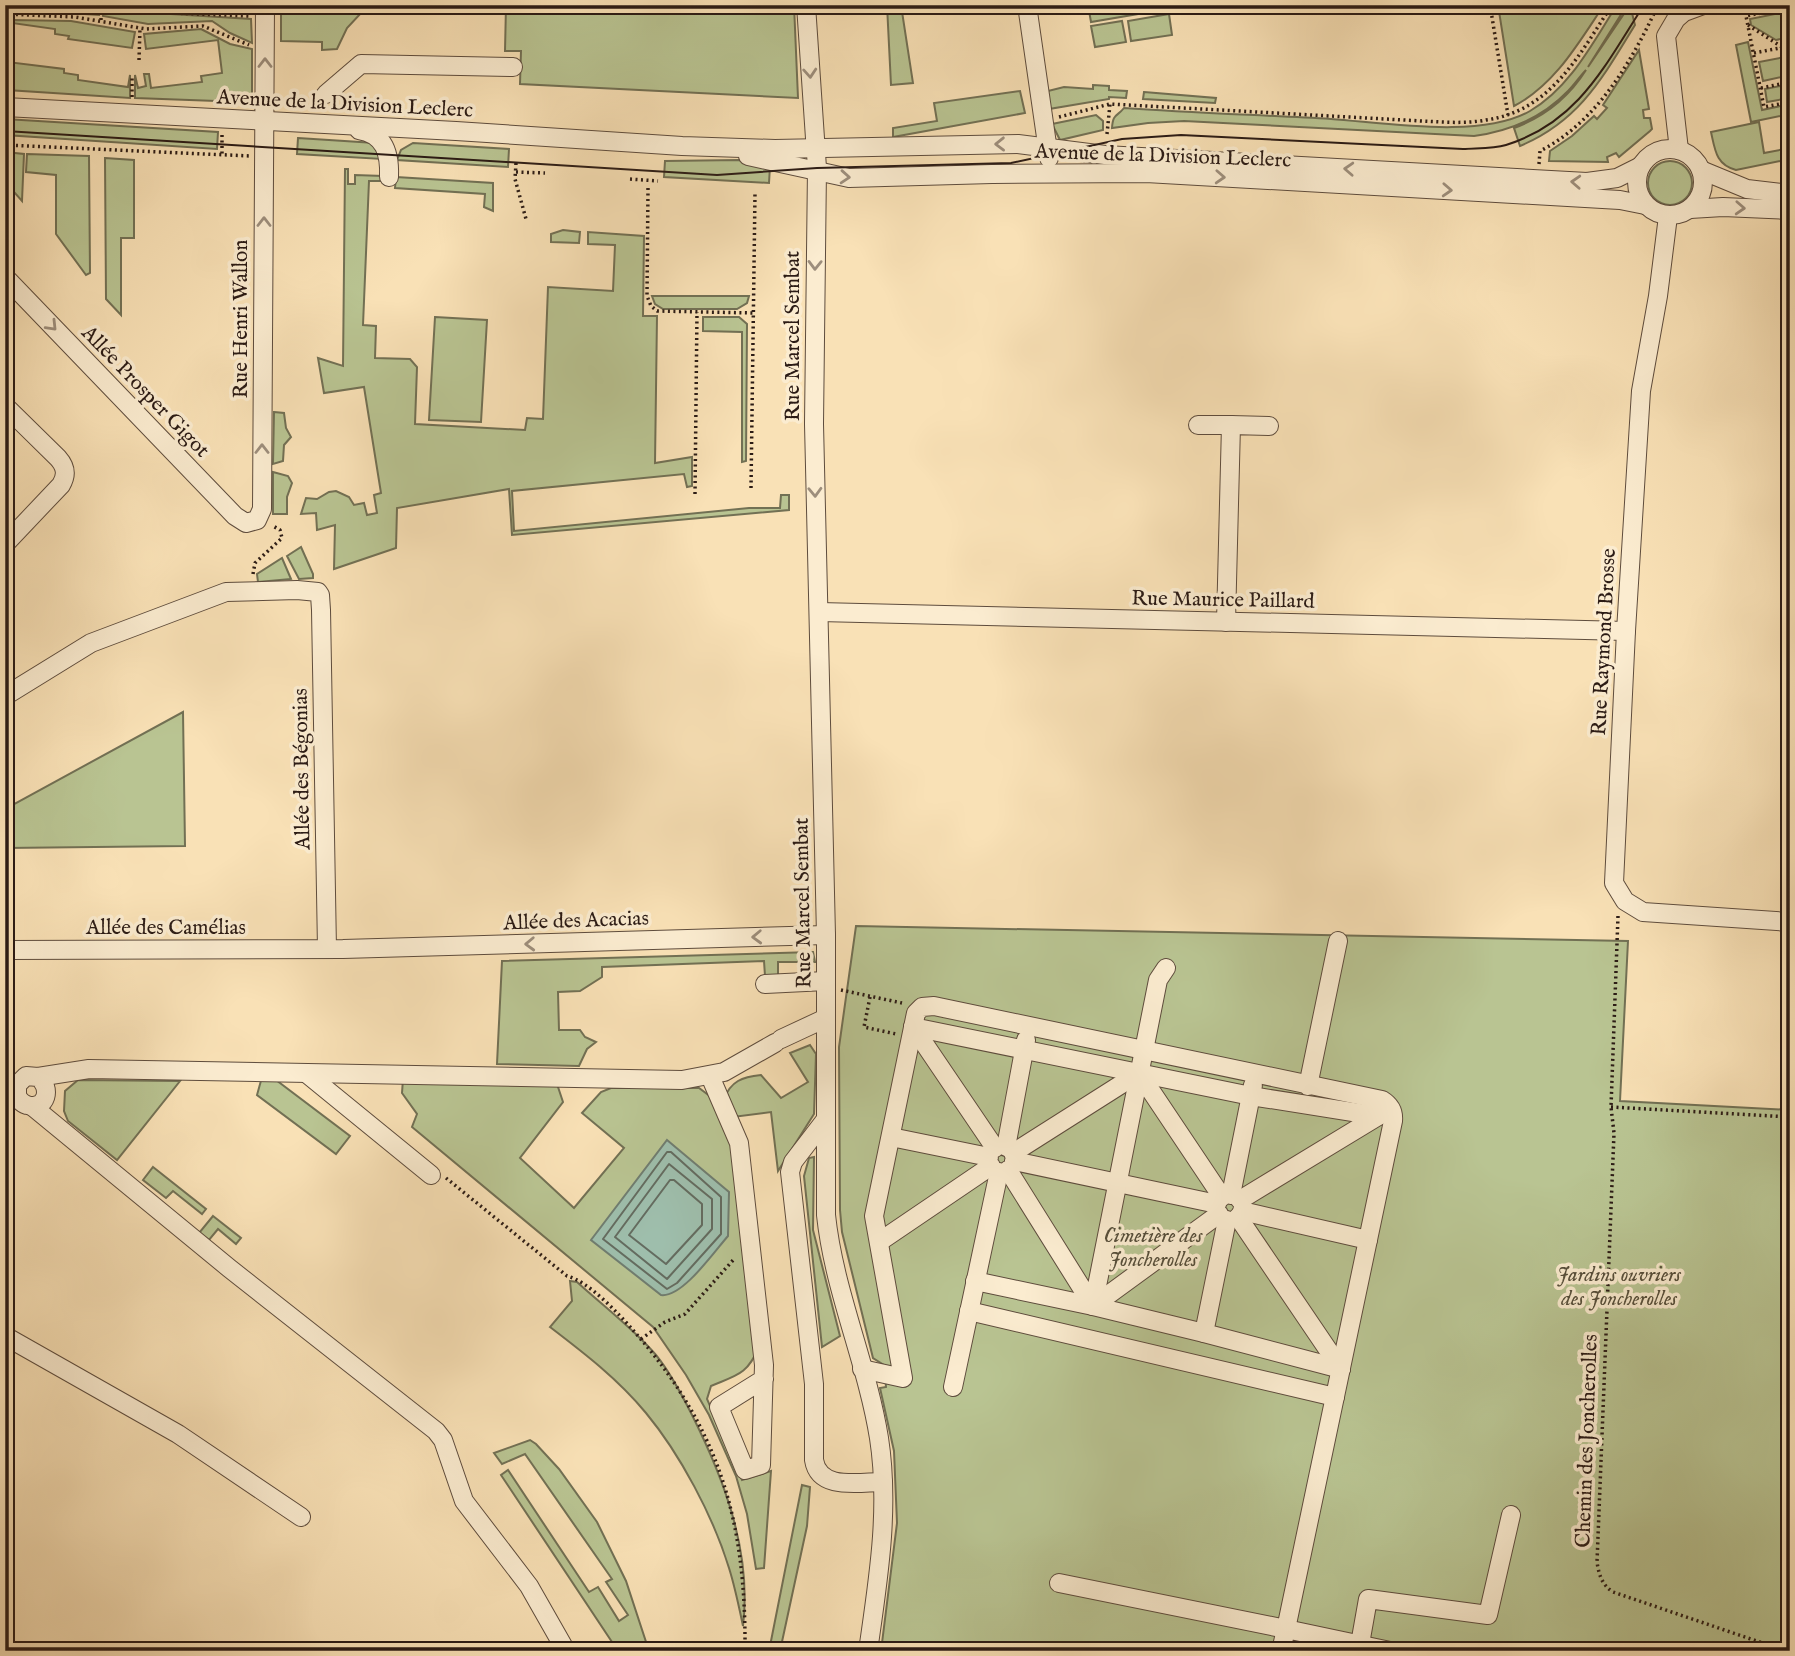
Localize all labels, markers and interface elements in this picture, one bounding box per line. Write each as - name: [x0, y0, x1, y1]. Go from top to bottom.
- one-way arrow: [257, 57, 273, 68]
- one-way arrow: [803, 68, 818, 79]
- street label: Avenue de la Division Leclerc: [215, 84, 474, 125]
- one-way arrow: [994, 136, 1005, 152]
- street label: Avenue de la Division Leclerc: [1033, 138, 1292, 174]
- one-way arrow: [1343, 162, 1354, 177]
- one-way arrow: [840, 169, 851, 184]
- one-way arrow: [1214, 170, 1225, 185]
- one-way arrow: [1570, 174, 1581, 189]
- one-way arrow: [1441, 182, 1452, 197]
- one-way arrow: [1735, 200, 1746, 215]
- one-way arrow: [256, 216, 272, 227]
- street label: Rue Henri Wallon: [228, 239, 255, 399]
- street label: Rue Marcel Sembat: [780, 251, 807, 421]
- one-way arrow: [807, 260, 823, 271]
- one-way arrow: [44, 318, 57, 331]
- street label: Allée Prosper Gigot: [74, 320, 215, 464]
- one-way arrow: [254, 444, 270, 454]
- one-way arrow: [807, 487, 823, 498]
- street label: Rue Raymond Brosse: [1586, 547, 1623, 737]
- street label: Rue Maurice Paillard: [1131, 585, 1316, 616]
- street label: Allée des Bégonias: [288, 688, 317, 851]
- street label: Rue Marcel Sembat: [789, 817, 818, 988]
- street label: Allée des Acacias: [502, 905, 649, 938]
- street label: Allée des Camélias: [85, 915, 246, 942]
- one-way arrow: [752, 930, 763, 945]
- one-way arrow: [524, 937, 535, 952]
- park label: Cimetière des Joncherolles: [1104, 1223, 1203, 1274]
- park label: Jardins ouvriers des Joncherolles: [1557, 1262, 1682, 1313]
- street label: Chemin des Joncherolles: [1570, 1334, 1605, 1548]

